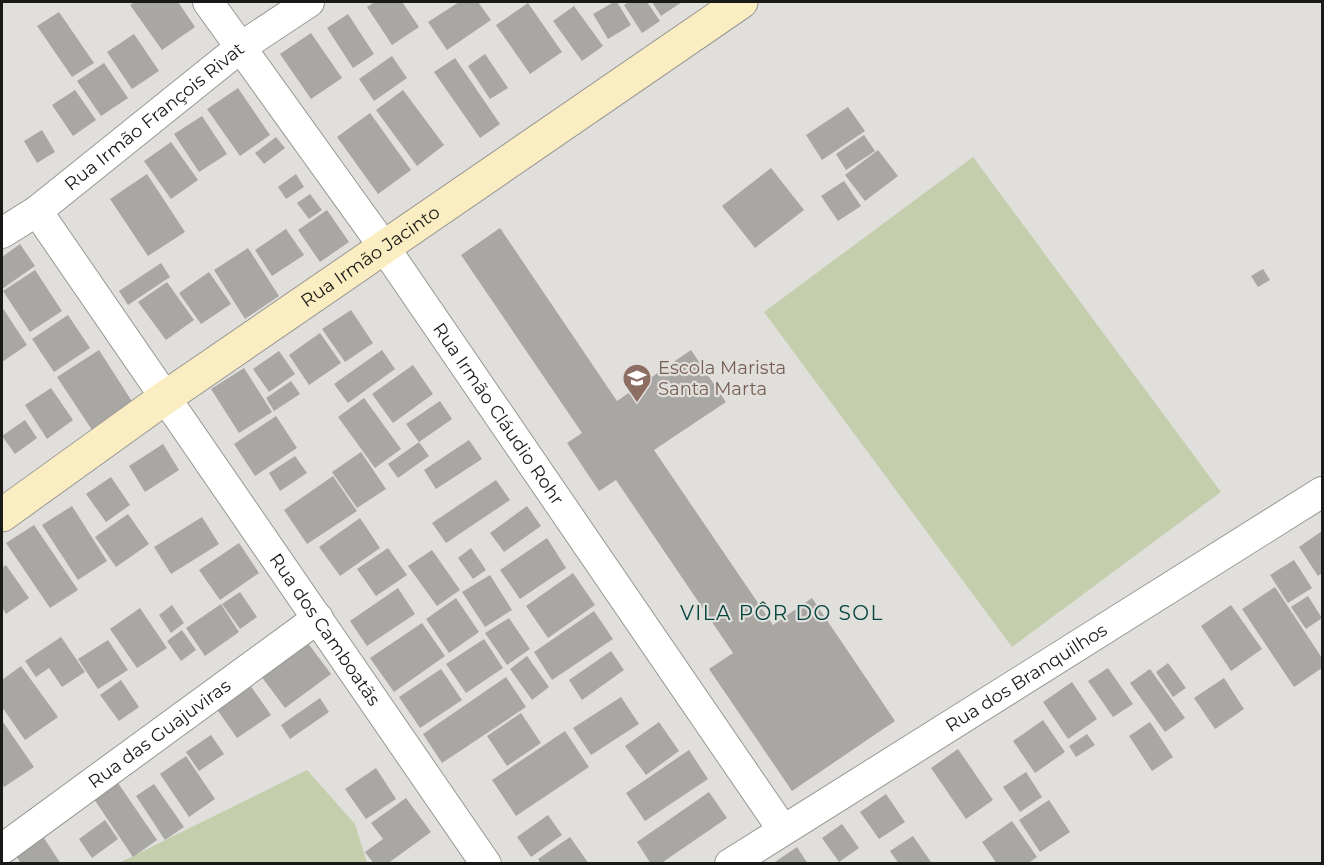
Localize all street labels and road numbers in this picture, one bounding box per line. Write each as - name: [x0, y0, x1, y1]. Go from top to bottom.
- street label: Rua Irmão François Rivat: [60, 38, 249, 195]
- street label: Rua Irmão Jacinto: [297, 201, 444, 312]
- street label: Rua Irmão Cláudio Rohr: [428, 319, 568, 509]
- street label: Rua dos Camboatãs: [265, 549, 385, 710]
- street label: Rua dos Branquilhos: [941, 619, 1111, 737]
- street label: Rua das Guajuviras: [84, 674, 235, 793]

